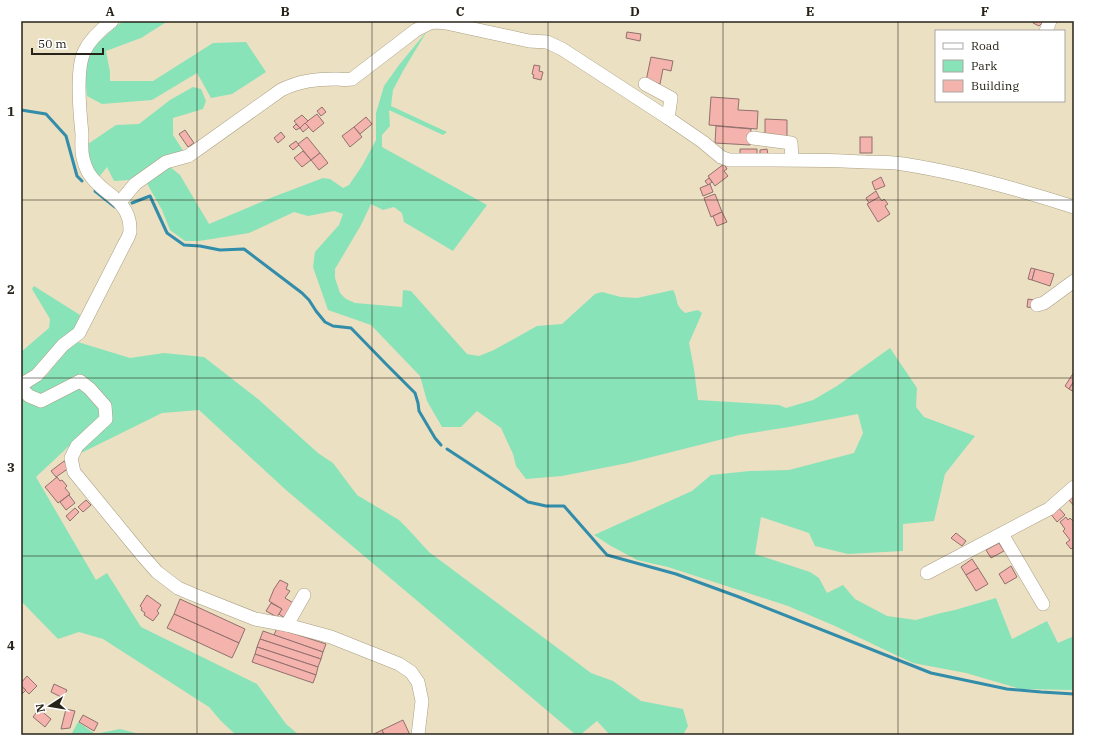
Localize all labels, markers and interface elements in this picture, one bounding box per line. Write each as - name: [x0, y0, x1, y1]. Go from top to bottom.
- text: A: [105, 3, 115, 20]
- text: B: [280, 3, 290, 20]
- text: C: [456, 3, 465, 20]
- text: D: [630, 3, 640, 20]
- text: E: [806, 3, 814, 20]
- text: F: [981, 3, 989, 20]
- scale bar: [32, 30, 103, 56]
- legend: [935, 30, 1065, 102]
- text: 50 m: [38, 36, 67, 51]
- text: Road: [971, 38, 1000, 53]
- text: Park: [971, 58, 997, 73]
- text: Building: [971, 78, 1019, 93]
- text: 1: [7, 103, 15, 120]
- text: 2: [7, 281, 15, 298]
- text: 3: [7, 459, 15, 476]
- text: 4: [7, 637, 15, 654]
- north arrow: [30, 686, 70, 726]
- text: N: [32, 702, 48, 714]

